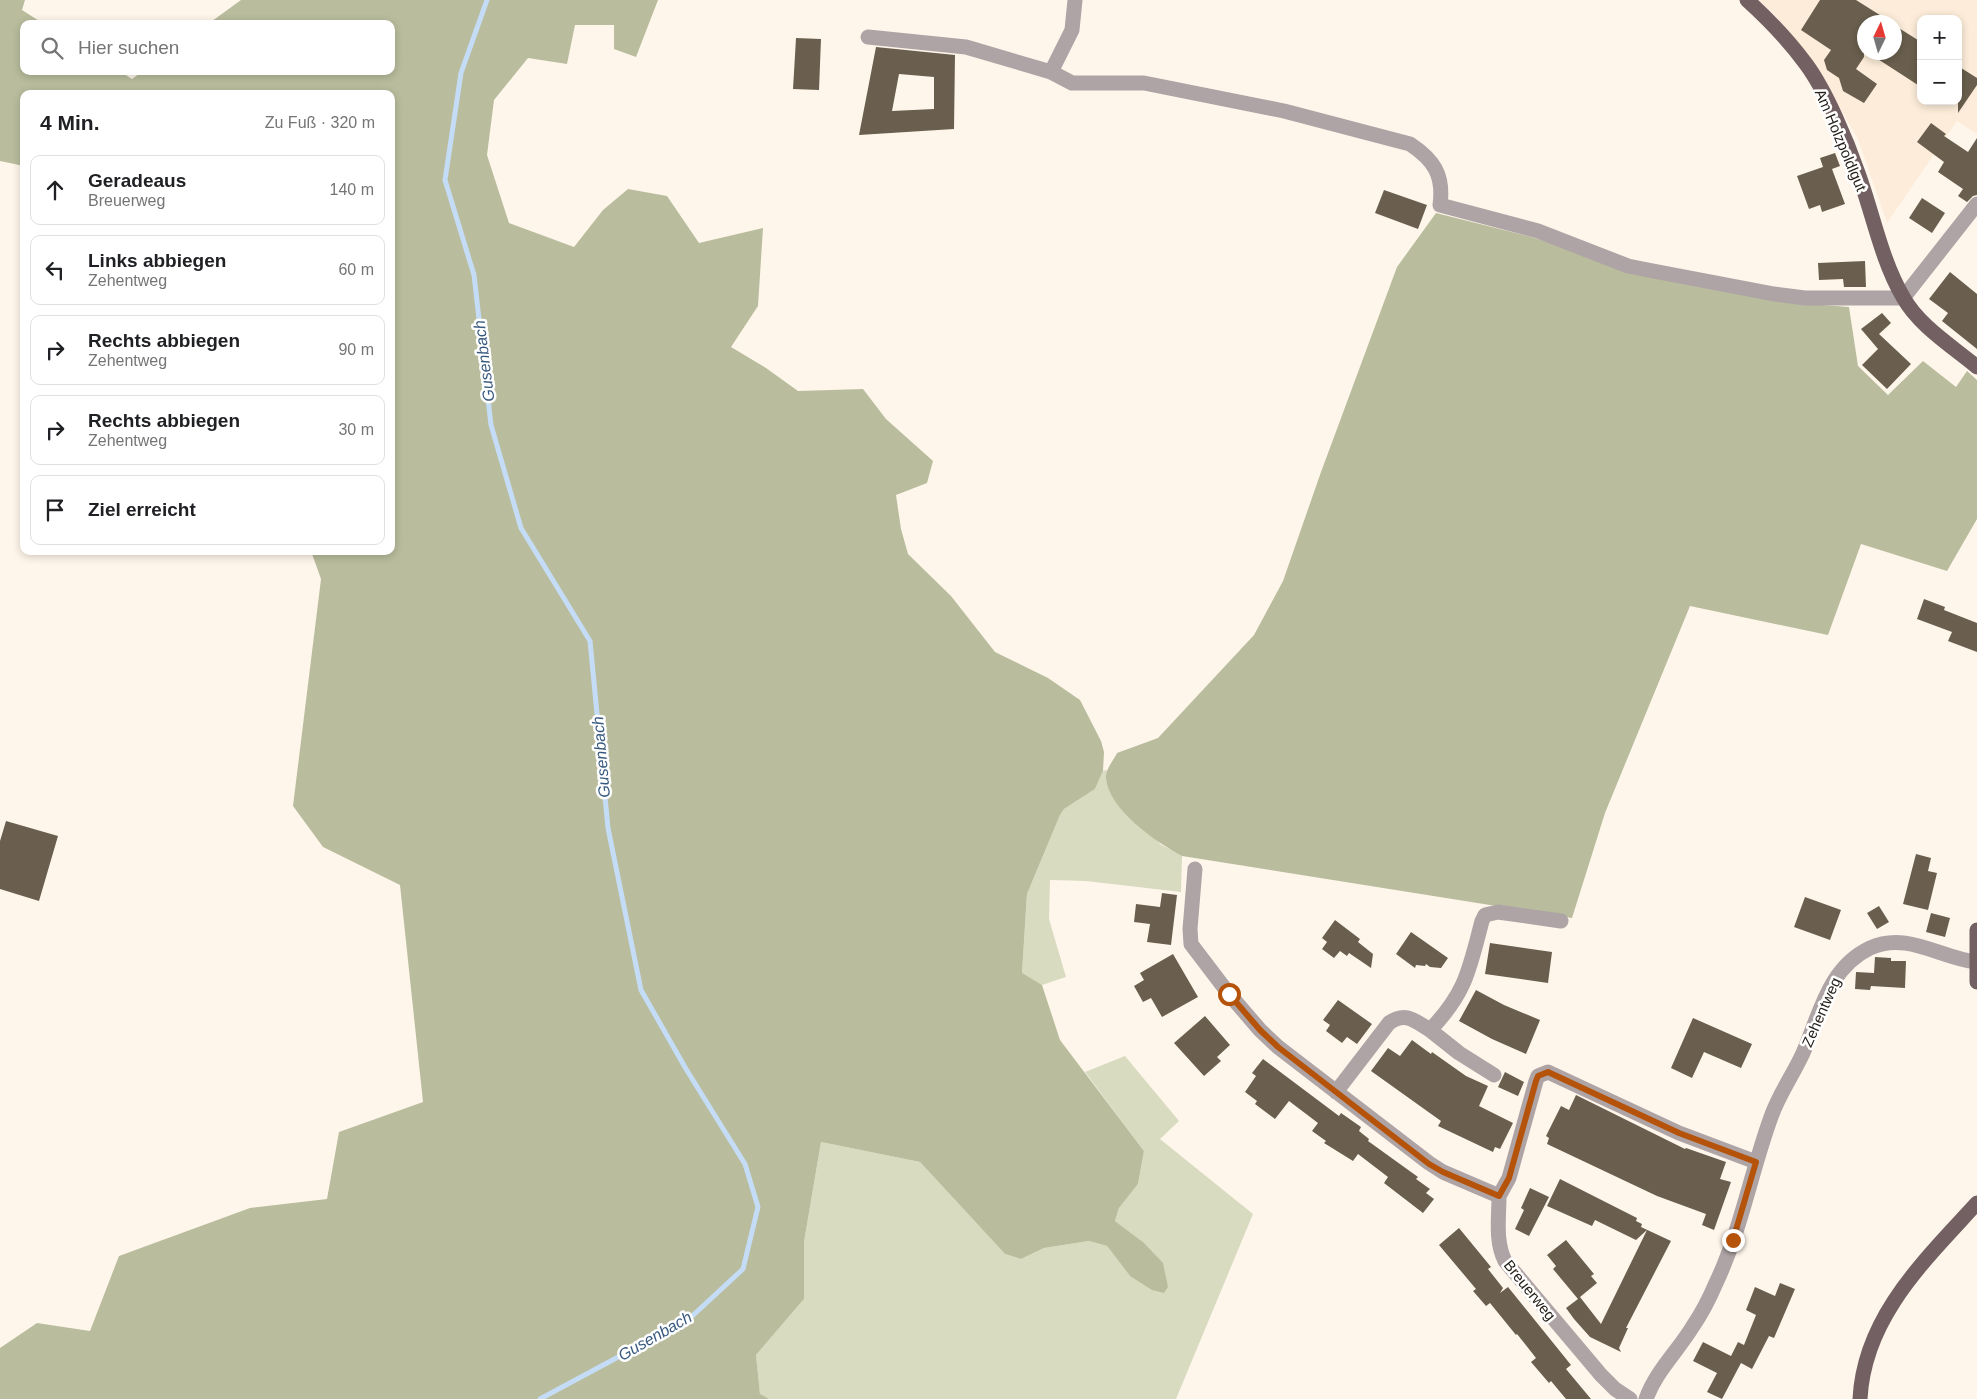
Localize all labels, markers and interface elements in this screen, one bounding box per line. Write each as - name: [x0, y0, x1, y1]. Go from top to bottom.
- north arrow: [1857, 15, 1902, 60]
- map controls: [1917, 15, 1962, 105]
- button: +: [1917, 15, 1962, 60]
- search box: [20, 20, 395, 75]
- icon: search: [38, 34, 66, 62]
- text: Hier suchen: [78, 37, 179, 58]
- button: −: [1917, 60, 1962, 105]
- street label: Am Holzpoldlgut: [1812, 86, 1870, 194]
- text: 4 Min.: [40, 111, 100, 134]
- text: Zu Fuß · 320 m: [265, 114, 375, 131]
- text: Geradeaus: [88, 170, 186, 191]
- icon: ahead: [41, 176, 69, 204]
- text: 140 m: [330, 181, 374, 198]
- text: Breuerweg: [88, 192, 165, 209]
- text: Links abbiegen: [88, 250, 226, 271]
- icon: left: [41, 256, 69, 284]
- text: 60 m: [338, 261, 374, 278]
- text: Zehentweg: [88, 272, 167, 289]
- water label: Gusenbach: [471, 319, 497, 403]
- text: Rechts abbiegen: [88, 330, 240, 351]
- icon: right: [41, 336, 69, 364]
- text: 90 m: [338, 341, 374, 358]
- text: Zehentweg: [88, 352, 167, 369]
- text: Rechts abbiegen: [88, 410, 240, 431]
- icon: right: [41, 416, 69, 444]
- text: 30 m: [338, 421, 374, 438]
- text: Zehentweg: [88, 432, 167, 449]
- icon: arrive: [41, 496, 69, 524]
- text: Ziel erreicht: [88, 499, 196, 520]
- water label: Gusenbach: [589, 715, 613, 799]
- street label: Zehentweg: [1798, 975, 1844, 1049]
- route start: [1218, 983, 1241, 1006]
- route end: [1722, 1229, 1745, 1252]
- street label: Breuerweg: [1501, 1256, 1559, 1324]
- water label: Gusenbach: [615, 1308, 695, 1364]

